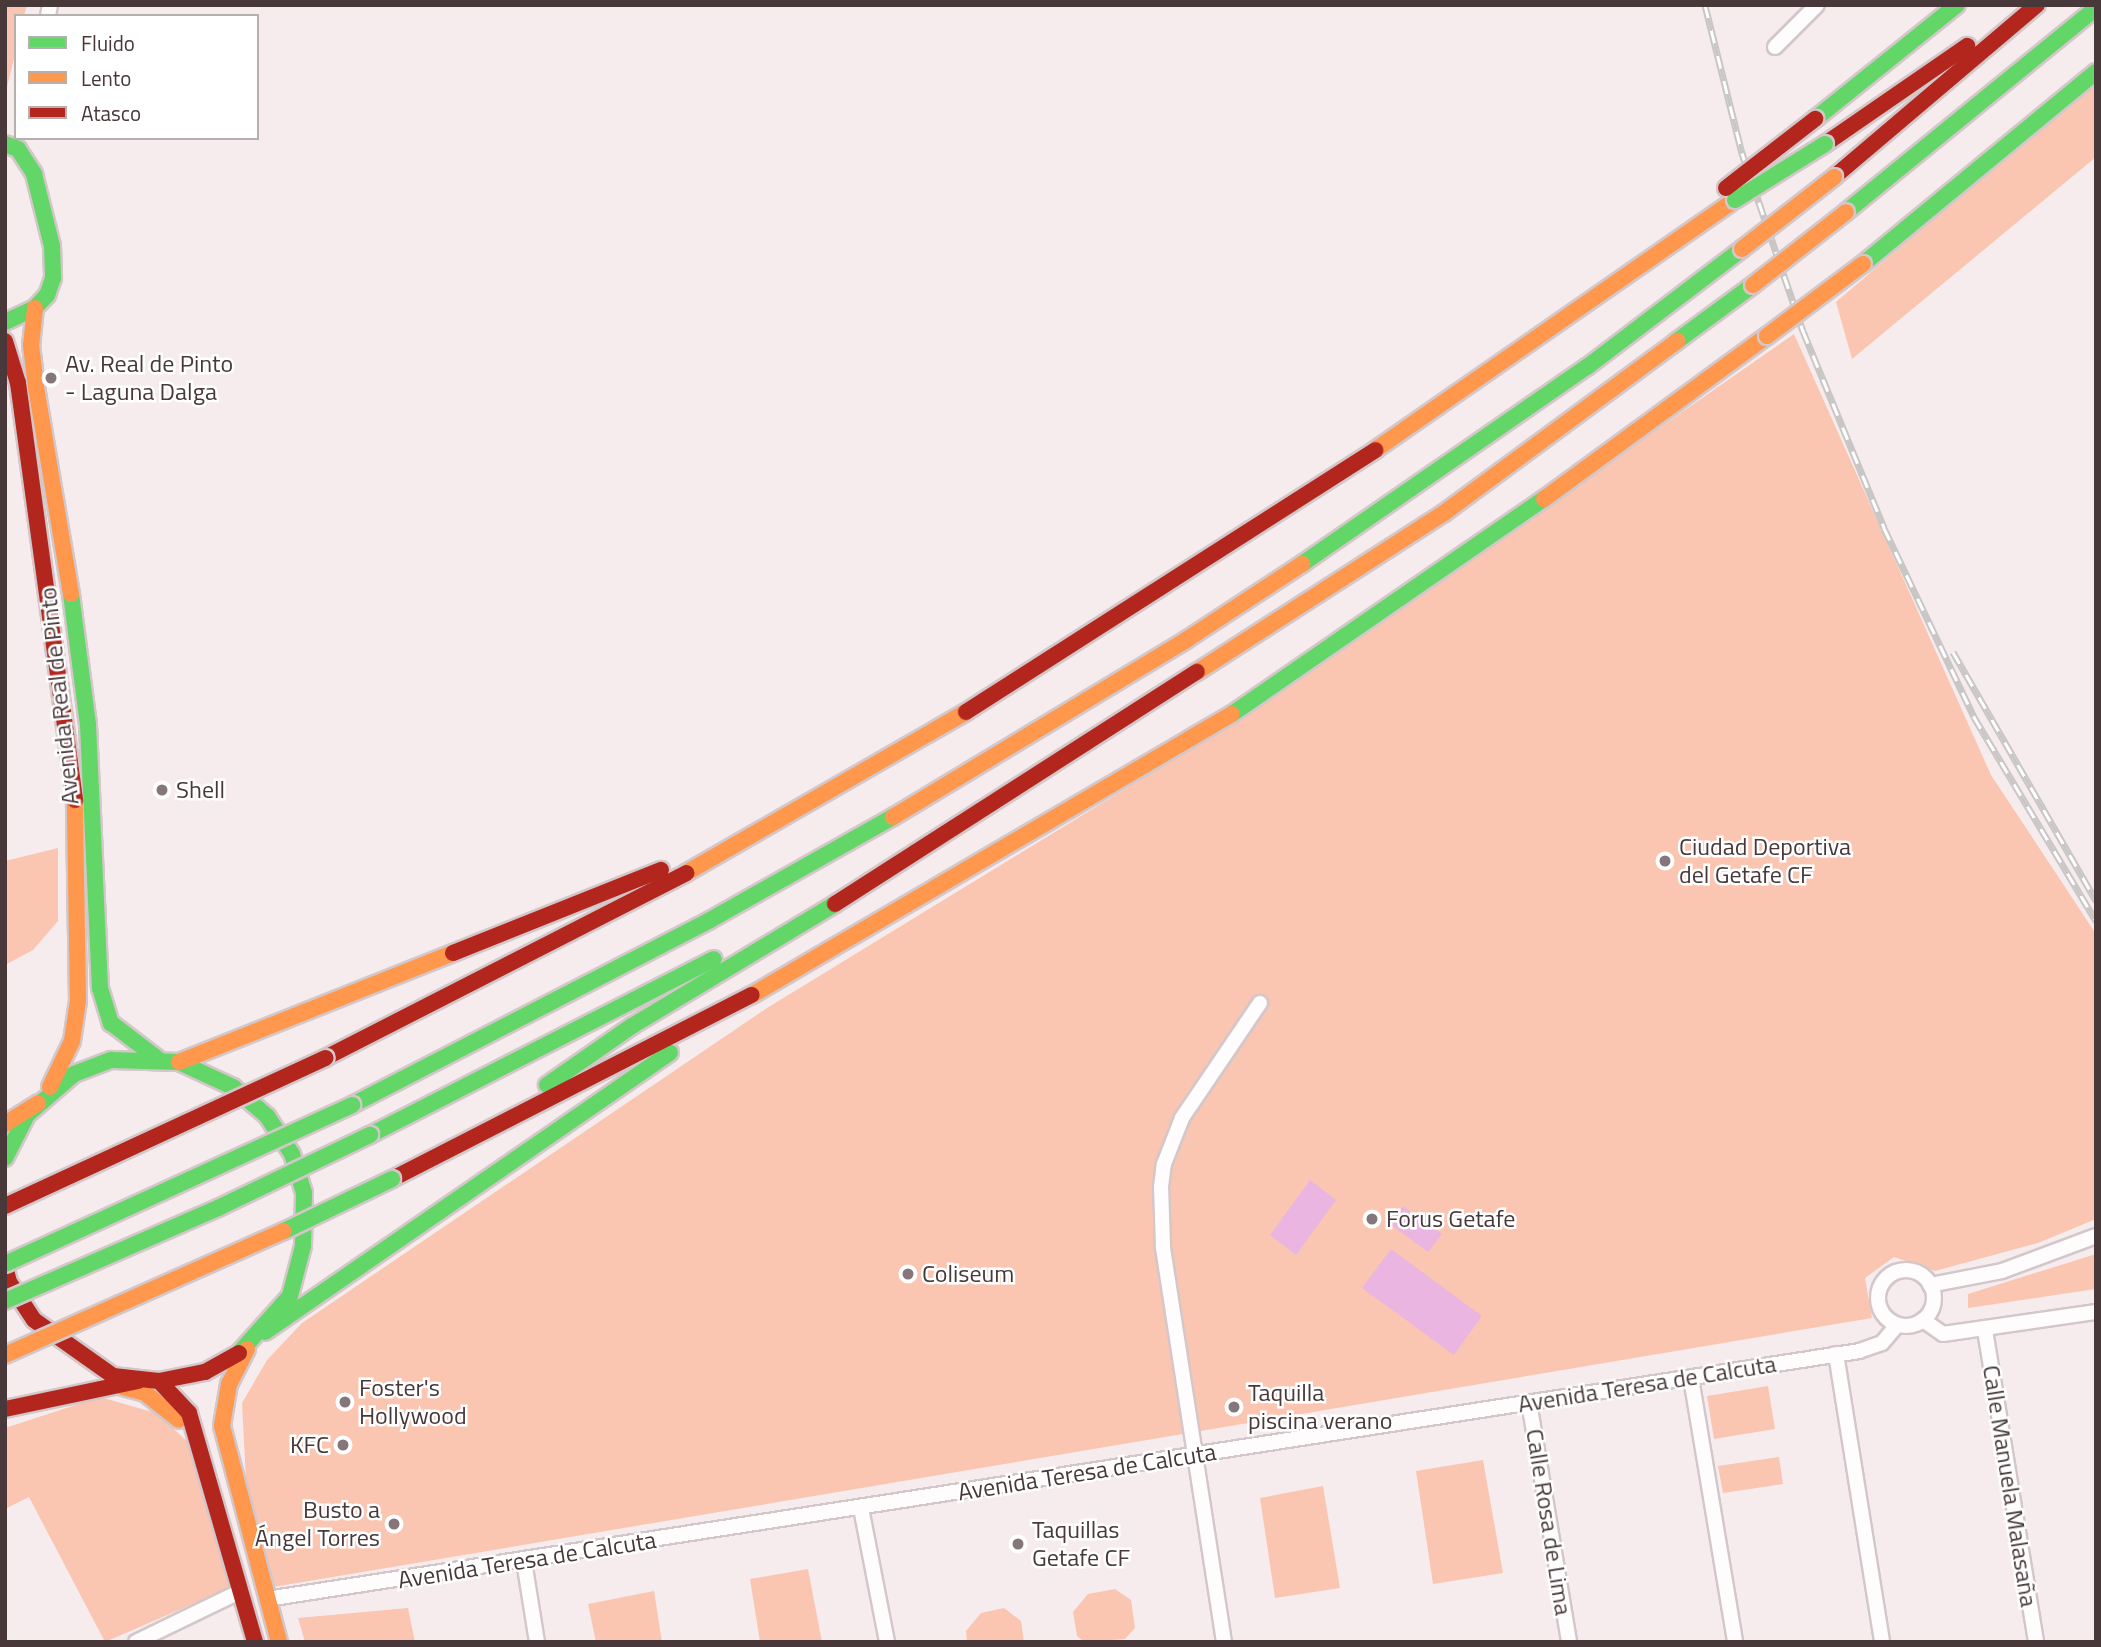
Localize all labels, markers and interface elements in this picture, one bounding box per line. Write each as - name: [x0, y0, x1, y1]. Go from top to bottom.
- legend: [14, 14, 259, 140]
- text: Fluido: [81, 27, 135, 59]
- text: Lento: [81, 62, 131, 94]
- text: Atasco: [81, 97, 141, 129]
- place label: Av. Real de Pinto - Laguna Dalga: [65, 350, 233, 406]
- marker: Av. Real de Pinto - Laguna Dalga: [43, 370, 59, 386]
- street label: Avenida Real de Pinto: [33, 586, 85, 806]
- place label: Shell: [176, 776, 225, 804]
- marker: Shell: [154, 782, 170, 798]
- place label: Ciudad Deportiva del Getafe CF: [1679, 833, 1851, 889]
- marker: Ciudad Deportiva del Getafe CF: [1657, 853, 1673, 869]
- place label: Forus Getafe: [1386, 1205, 1515, 1233]
- marker: Forus Getafe: [1364, 1211, 1380, 1227]
- place label: Coliseum: [922, 1260, 1014, 1288]
- marker: Coliseum: [900, 1266, 916, 1282]
- street label: Avenida Teresa de Calcuta: [1516, 1349, 1778, 1419]
- street label: Calle Manuela Malasaña: [1977, 1363, 2043, 1609]
- place label: Foster's Hollywood: [359, 1374, 467, 1430]
- place label: Taquilla piscina verano: [1248, 1379, 1392, 1435]
- marker: Foster's Hollywood: [337, 1394, 353, 1410]
- marker: Taquilla piscina verano: [1226, 1399, 1242, 1415]
- street label: Calle Rosa de Lima: [1520, 1427, 1578, 1617]
- place label: KFC: [290, 1431, 329, 1459]
- marker: KFC: [335, 1437, 351, 1453]
- street label: Avenida Teresa de Calcuta: [956, 1437, 1218, 1507]
- place label: Busto a Ángel Torres: [255, 1496, 380, 1552]
- marker: Busto a Ángel Torres: [386, 1516, 402, 1532]
- place label: Taquillas Getafe CF: [1032, 1516, 1130, 1572]
- street label: Avenida Teresa de Calcuta: [396, 1525, 658, 1595]
- marker: Taquillas Getafe CF: [1010, 1536, 1026, 1552]

